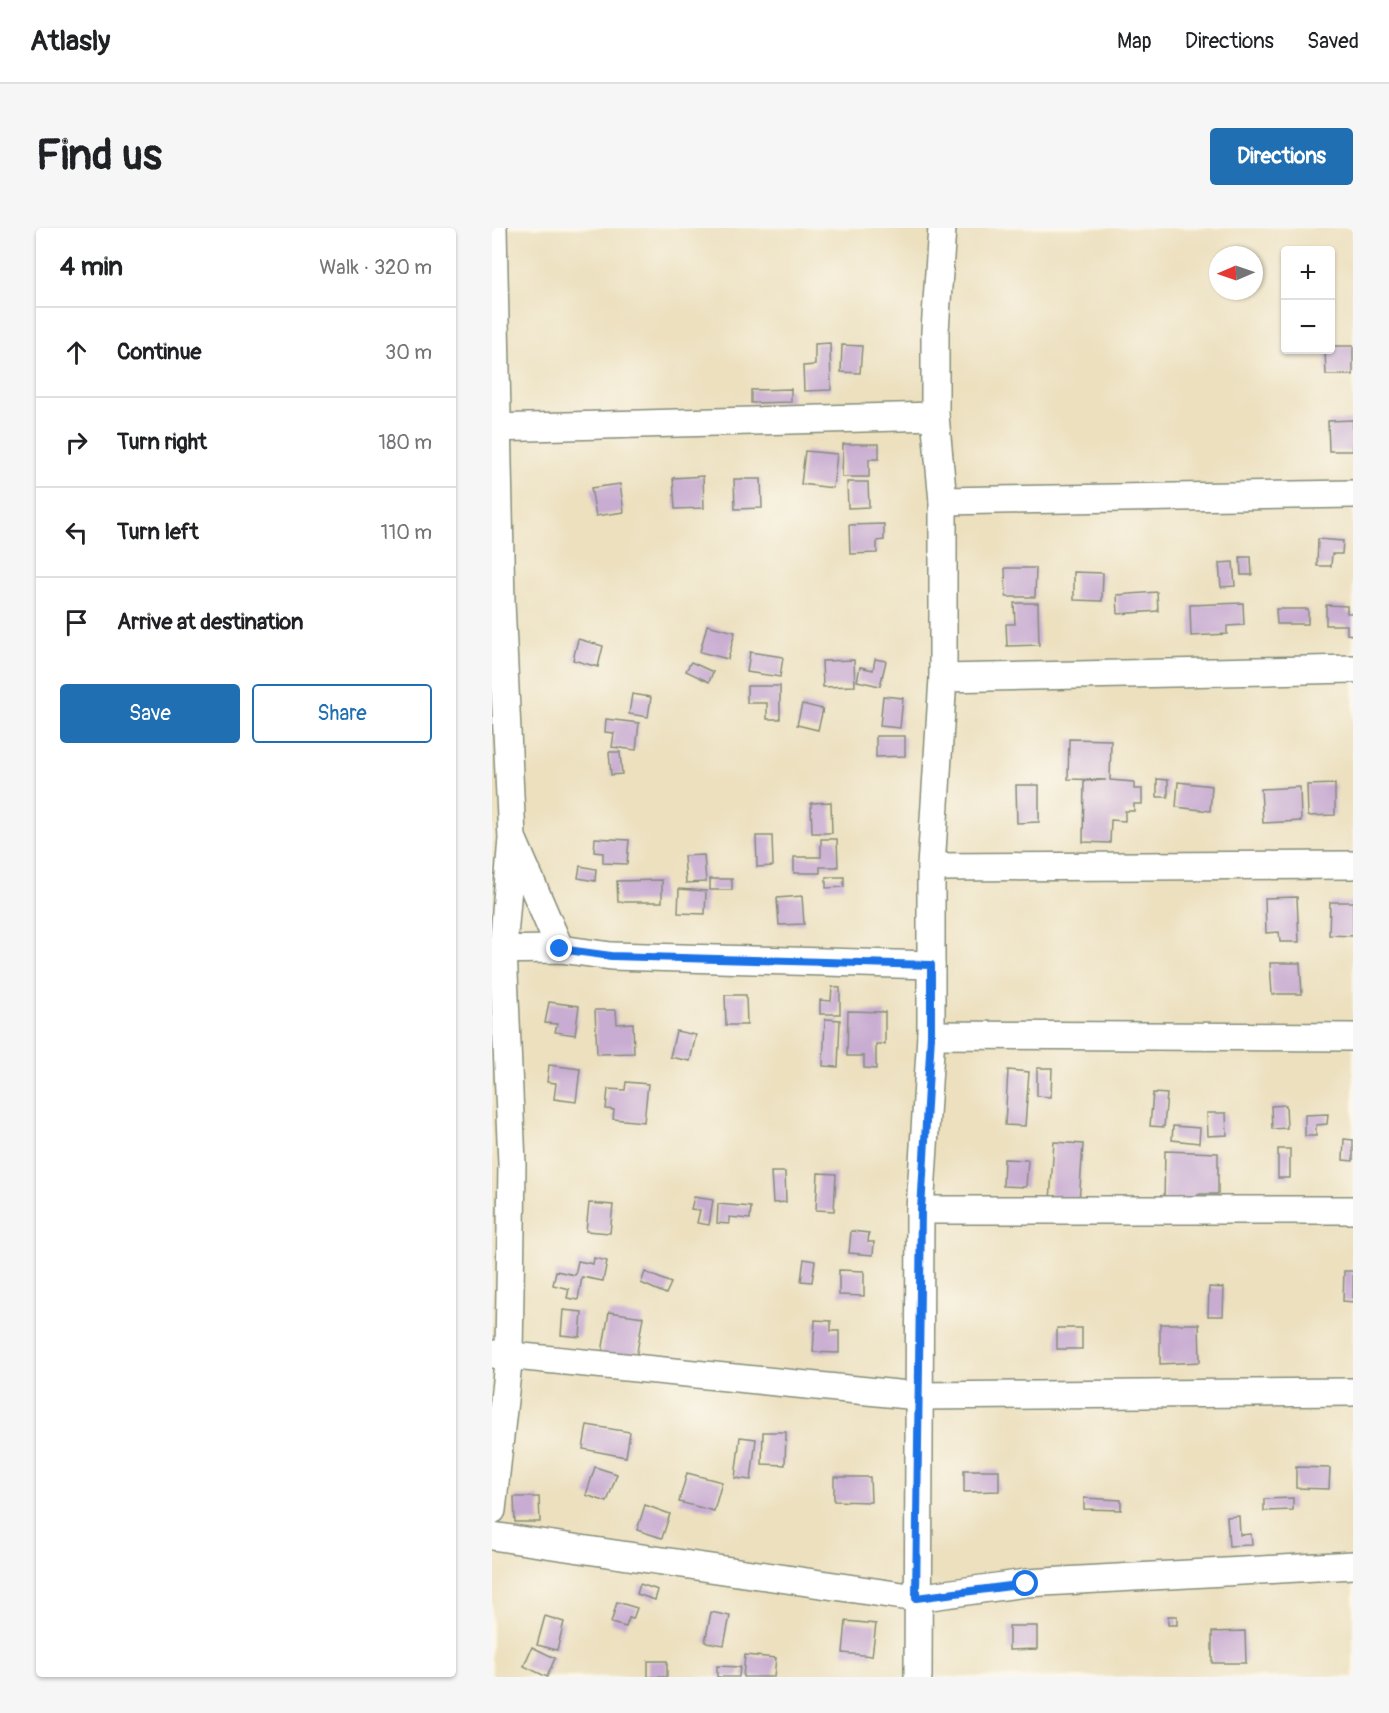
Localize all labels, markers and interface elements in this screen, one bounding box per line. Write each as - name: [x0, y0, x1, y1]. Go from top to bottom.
- text: Atlasly: [30, 24, 110, 59]
- text: Map: [1117, 28, 1152, 55]
- text: Directions: [1185, 28, 1274, 55]
- text: Saved: [1307, 28, 1359, 55]
- button: Directions: [1210, 128, 1353, 185]
- text: Find us: [36, 130, 162, 182]
- north arrow: [1209, 246, 1263, 300]
- map controls: [1281, 246, 1335, 354]
- button: +: [1281, 246, 1335, 300]
- text: 4 min: [60, 251, 123, 283]
- text: Walk · 320 m: [319, 255, 432, 280]
- button: −: [1281, 300, 1335, 354]
- icon: ahead: [60, 336, 93, 369]
- text: Continue: [117, 338, 201, 366]
- text: 30 m: [385, 340, 432, 365]
- icon: right: [60, 426, 93, 459]
- text: Turn right: [117, 428, 207, 456]
- text: 180 m: [378, 430, 432, 455]
- icon: left: [60, 516, 93, 549]
- text: Turn left: [117, 518, 199, 546]
- text: 110 m: [381, 520, 432, 545]
- icon: arrive: [60, 606, 93, 639]
- text: Arrive at destination: [117, 608, 303, 636]
- button: Save: [60, 684, 240, 743]
- button: Share: [252, 684, 432, 743]
- route end: [546, 935, 572, 961]
- route start: [1012, 1570, 1038, 1596]

